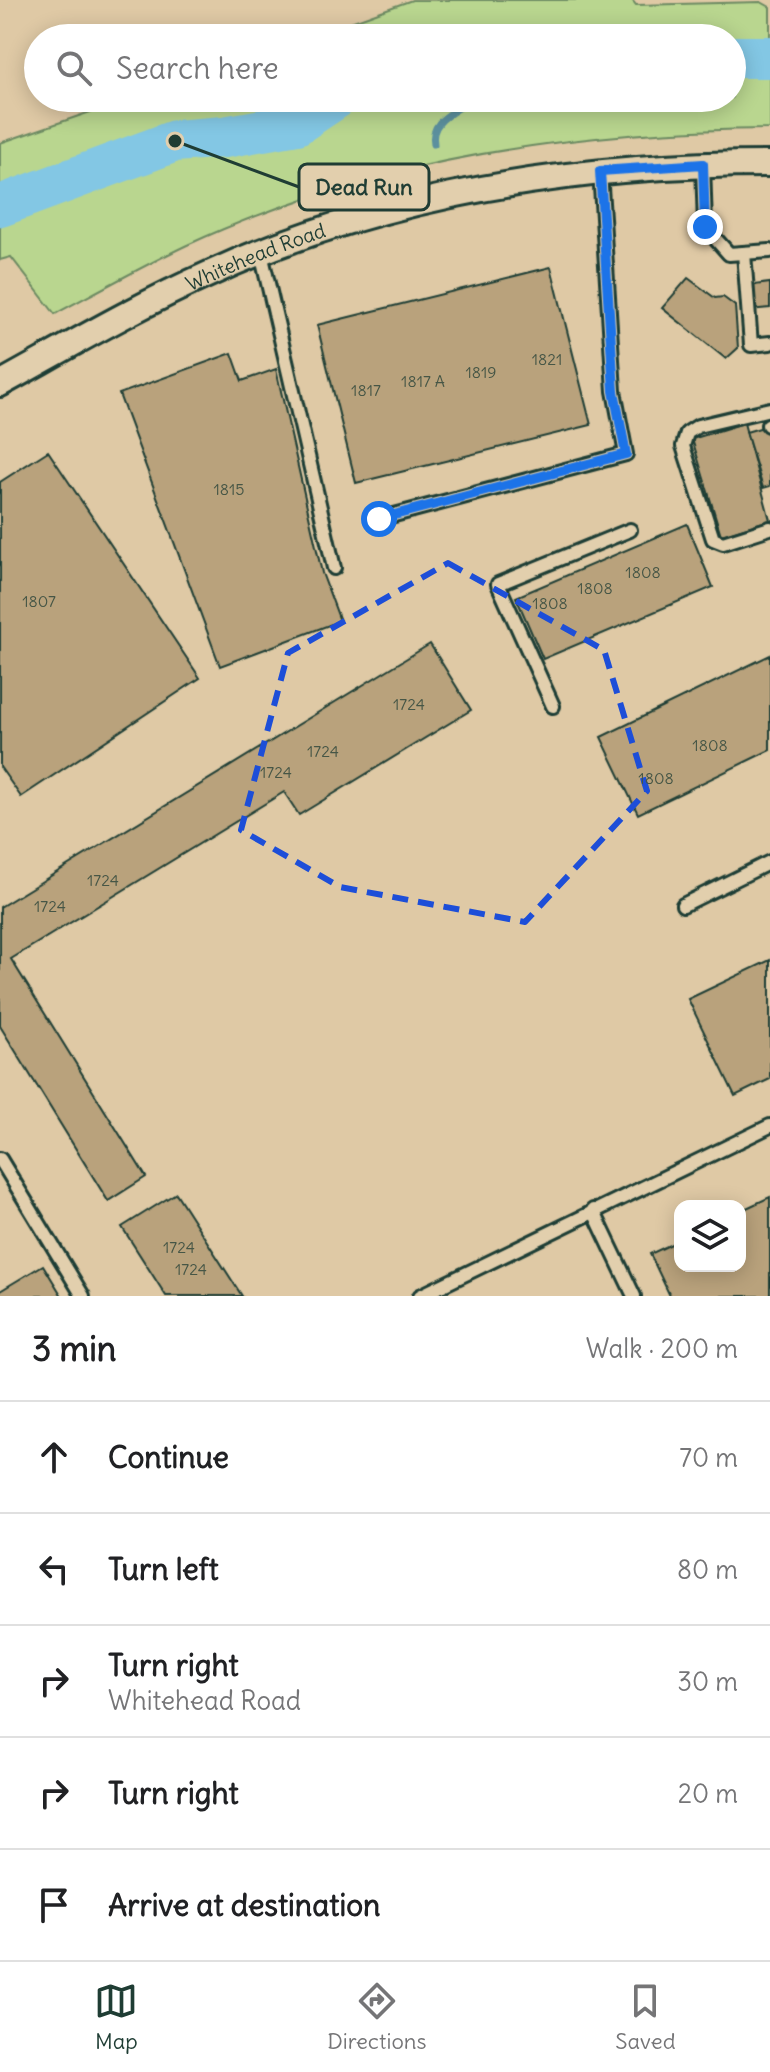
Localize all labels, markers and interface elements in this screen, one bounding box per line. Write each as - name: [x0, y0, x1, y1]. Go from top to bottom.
- search box: [24, 24, 746, 112]
- icon: search: [52, 46, 96, 90]
- text: Search here: [116, 49, 279, 87]
- callout: Dead Run: [299, 164, 429, 210]
- text: Dead Run: [315, 173, 413, 201]
- route end: [687, 209, 723, 245]
- street label: Whitehead Road: [181, 217, 329, 296]
- house number: 1821: [532, 349, 562, 369]
- house number: 1819: [465, 362, 497, 382]
- house number: 1817 A: [401, 371, 445, 391]
- house number: 1817: [351, 380, 381, 400]
- house number: 1815: [213, 479, 245, 499]
- route start: [361, 501, 397, 537]
- house number: 1808: [625, 562, 661, 582]
- house number: 1808: [577, 578, 613, 598]
- house number: 1807: [22, 591, 56, 611]
- house number: 1808: [532, 593, 568, 613]
- house number: 1724: [393, 694, 425, 714]
- house number: 1808: [692, 735, 728, 755]
- house number: 1724: [307, 741, 339, 761]
- house number: 1724: [260, 762, 292, 782]
- house number: 1808: [638, 768, 674, 788]
- house number: 1724: [87, 870, 119, 890]
- house number: 1724: [34, 896, 66, 916]
- map controls: [674, 1200, 746, 1272]
- button: layers: [674, 1200, 746, 1272]
- house number: 1724: [163, 1237, 195, 1257]
- house number: 1724: [175, 1259, 207, 1279]
- text: 3 min: [32, 1327, 117, 1370]
- text: Walk · 200 m: [586, 1332, 738, 1365]
- icon: ahead: [32, 1435, 76, 1479]
- text: Continue: [108, 1438, 229, 1476]
- text: 70 m: [679, 1441, 738, 1474]
- icon: left: [32, 1547, 76, 1591]
- text: Turn left: [108, 1550, 219, 1588]
- text: 80 m: [677, 1553, 738, 1586]
- text: Turn right: [108, 1646, 239, 1684]
- icon: right: [32, 1659, 76, 1703]
- text: 30 m: [677, 1665, 738, 1698]
- text: Whitehead Road: [108, 1684, 301, 1717]
- icon: right: [32, 1771, 76, 1815]
- text: Turn right: [108, 1774, 239, 1812]
- text: 20 m: [678, 1777, 738, 1810]
- icon: arrive: [32, 1883, 76, 1927]
- text: Arrive at destination: [108, 1886, 380, 1924]
- tab: Map: [94, 1979, 138, 2055]
- tab: Directions: [327, 1979, 427, 2055]
- tab: Saved: [615, 1979, 676, 2055]

